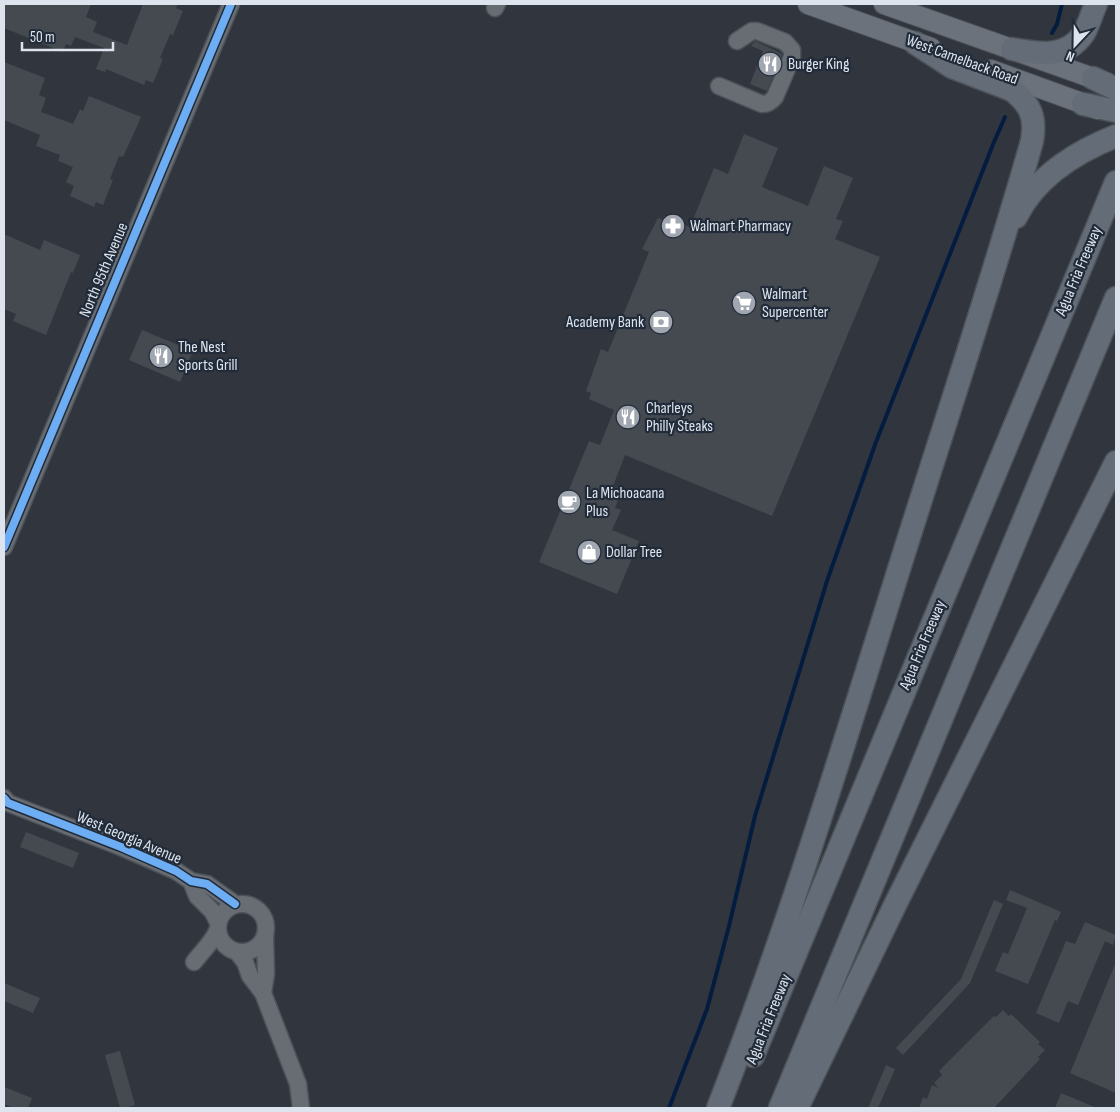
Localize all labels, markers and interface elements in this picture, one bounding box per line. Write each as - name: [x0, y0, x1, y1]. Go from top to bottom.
- scale bar: [22, 20, 114, 52]
- north arrow: [1050, 20, 1100, 70]
- text: 50 m: [30, 28, 55, 47]
- street label: West Camelback Road: [904, 31, 1020, 89]
- text: N: [1064, 47, 1077, 66]
- restaurant icon: Burger King: [757, 51, 783, 77]
- place label: Burger King: [788, 55, 849, 74]
- pharmacy icon: Walmart Pharmacy: [660, 213, 686, 239]
- place label: Walmart Pharmacy: [690, 217, 791, 236]
- street label: North 95th Avenue: [76, 220, 132, 320]
- street label: Agua Fria Freeway: [1051, 223, 1106, 320]
- place label: Walmart Supercenter: [762, 285, 829, 322]
- supermarket icon: Walmart Supercenter: [731, 290, 757, 316]
- bank icon: Academy Bank: [648, 309, 674, 335]
- place label: Academy Bank: [565, 313, 644, 332]
- place label: The Nest Sports Grill: [178, 338, 238, 375]
- restaurant icon: The Nest Sports Grill: [148, 343, 174, 369]
- place label: Charleys Philly Steaks: [646, 399, 713, 436]
- restaurant icon: Charleys Philly Steaks: [615, 404, 641, 430]
- place label: La Michoacana Plus: [586, 484, 665, 521]
- cafe icon: La Michoacana Plus: [556, 489, 582, 515]
- shop icon: Dollar Tree: [576, 539, 602, 565]
- place label: Dollar Tree: [606, 543, 662, 562]
- street label: Agua Fria Freeway: [895, 597, 950, 694]
- street label: West Georgia Avenue: [74, 807, 184, 869]
- street label: Agua Fria Freeway: [742, 971, 796, 1068]

